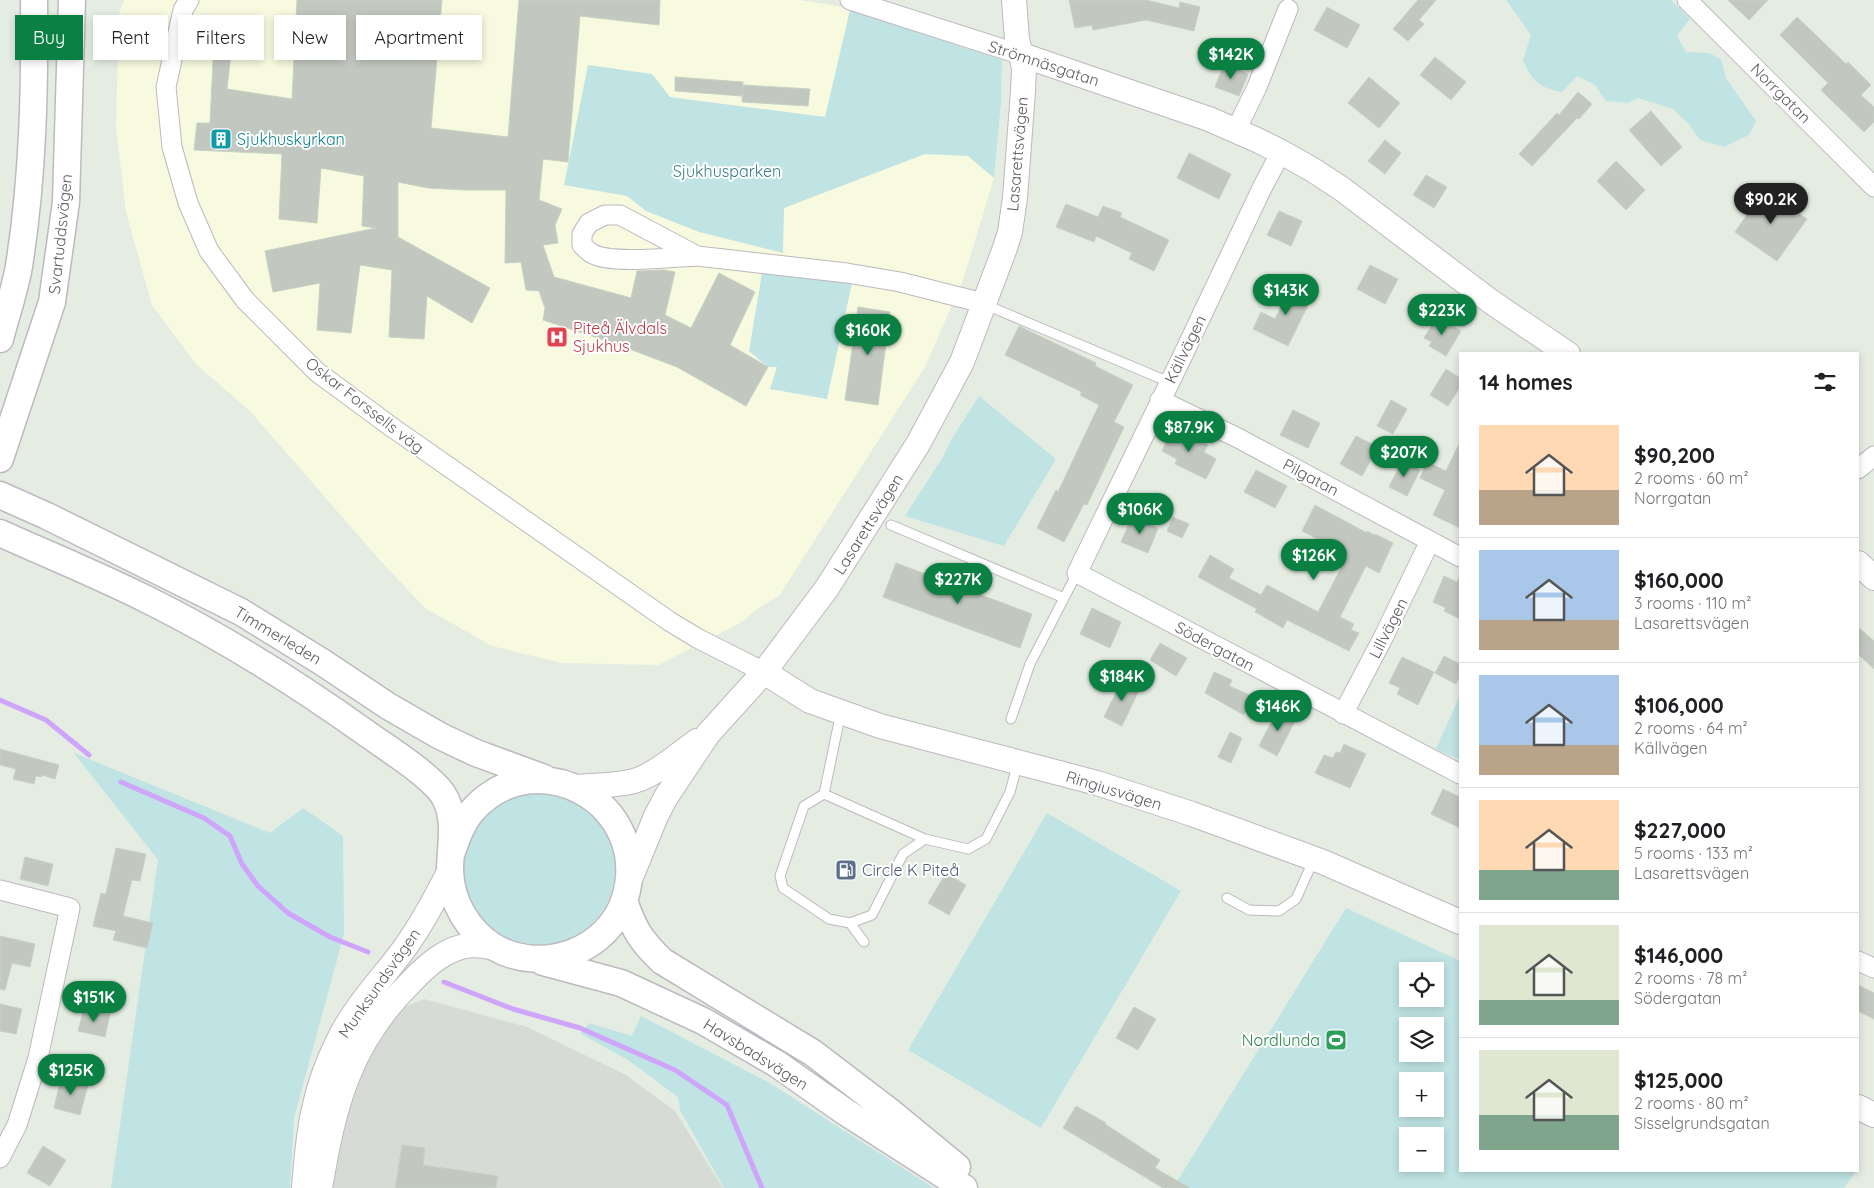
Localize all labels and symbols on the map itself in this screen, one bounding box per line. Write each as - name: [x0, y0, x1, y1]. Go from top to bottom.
- street label: Strömnäsgatan: [986, 36, 1102, 90]
- pin: $142K: [1196, 38, 1266, 80]
- street label: Norrgatan: [1747, 59, 1815, 127]
- street label: Lasarettsvägen: [1002, 96, 1032, 212]
- building icon: Sjukhuskyrkan: [209, 127, 233, 151]
- place label: Sjukhuskyrkan: [237, 129, 345, 149]
- park label: Sjukhusparken: [673, 161, 781, 181]
- street label: Svartuddsvägen: [44, 173, 76, 295]
- pin: $90.2K: [1730, 182, 1812, 225]
- pin: $143K: [1251, 274, 1321, 316]
- pin: $223K: [1407, 294, 1477, 336]
- street label: Källvägen: [1160, 312, 1210, 386]
- pin: $160K: [833, 314, 903, 356]
- place label: Piteå Älvdals Sjukhus: [573, 318, 667, 356]
- hospital icon: Piteå Älvdals Sjukhus: [545, 325, 569, 349]
- street label: Oskar Forssells väg: [302, 353, 428, 457]
- pin: $87.9K: [1148, 410, 1230, 453]
- pin: $207K: [1369, 436, 1439, 478]
- street label: Pilgatan: [1280, 454, 1342, 500]
- street label: Lasarettsvägen: [829, 470, 907, 578]
- pin: $106K: [1105, 492, 1175, 535]
- pin: $126K: [1279, 538, 1349, 581]
- pin: $227K: [923, 562, 993, 605]
- street label: Lillvägen: [1364, 595, 1412, 661]
- street label: Timmerleden: [231, 601, 325, 669]
- street label: Södergatan: [1172, 617, 1258, 675]
- pin: $184K: [1087, 660, 1157, 702]
- pin: $146K: [1243, 690, 1313, 732]
- street label: Ringiusvägen: [1064, 766, 1164, 814]
- fuel station icon: Circle K Piteå: [834, 858, 858, 882]
- place label: Circle K Piteå: [862, 860, 959, 880]
- street label: Munksundsvägen: [334, 924, 424, 1042]
- pin: $151K: [59, 980, 129, 1023]
- street label: Havsbadsvägen: [700, 1014, 812, 1094]
- sports icon: Nordlunda: [1324, 1028, 1348, 1052]
- place label: Nordlunda: [1242, 1030, 1320, 1050]
- pin: $125K: [36, 1054, 106, 1096]

